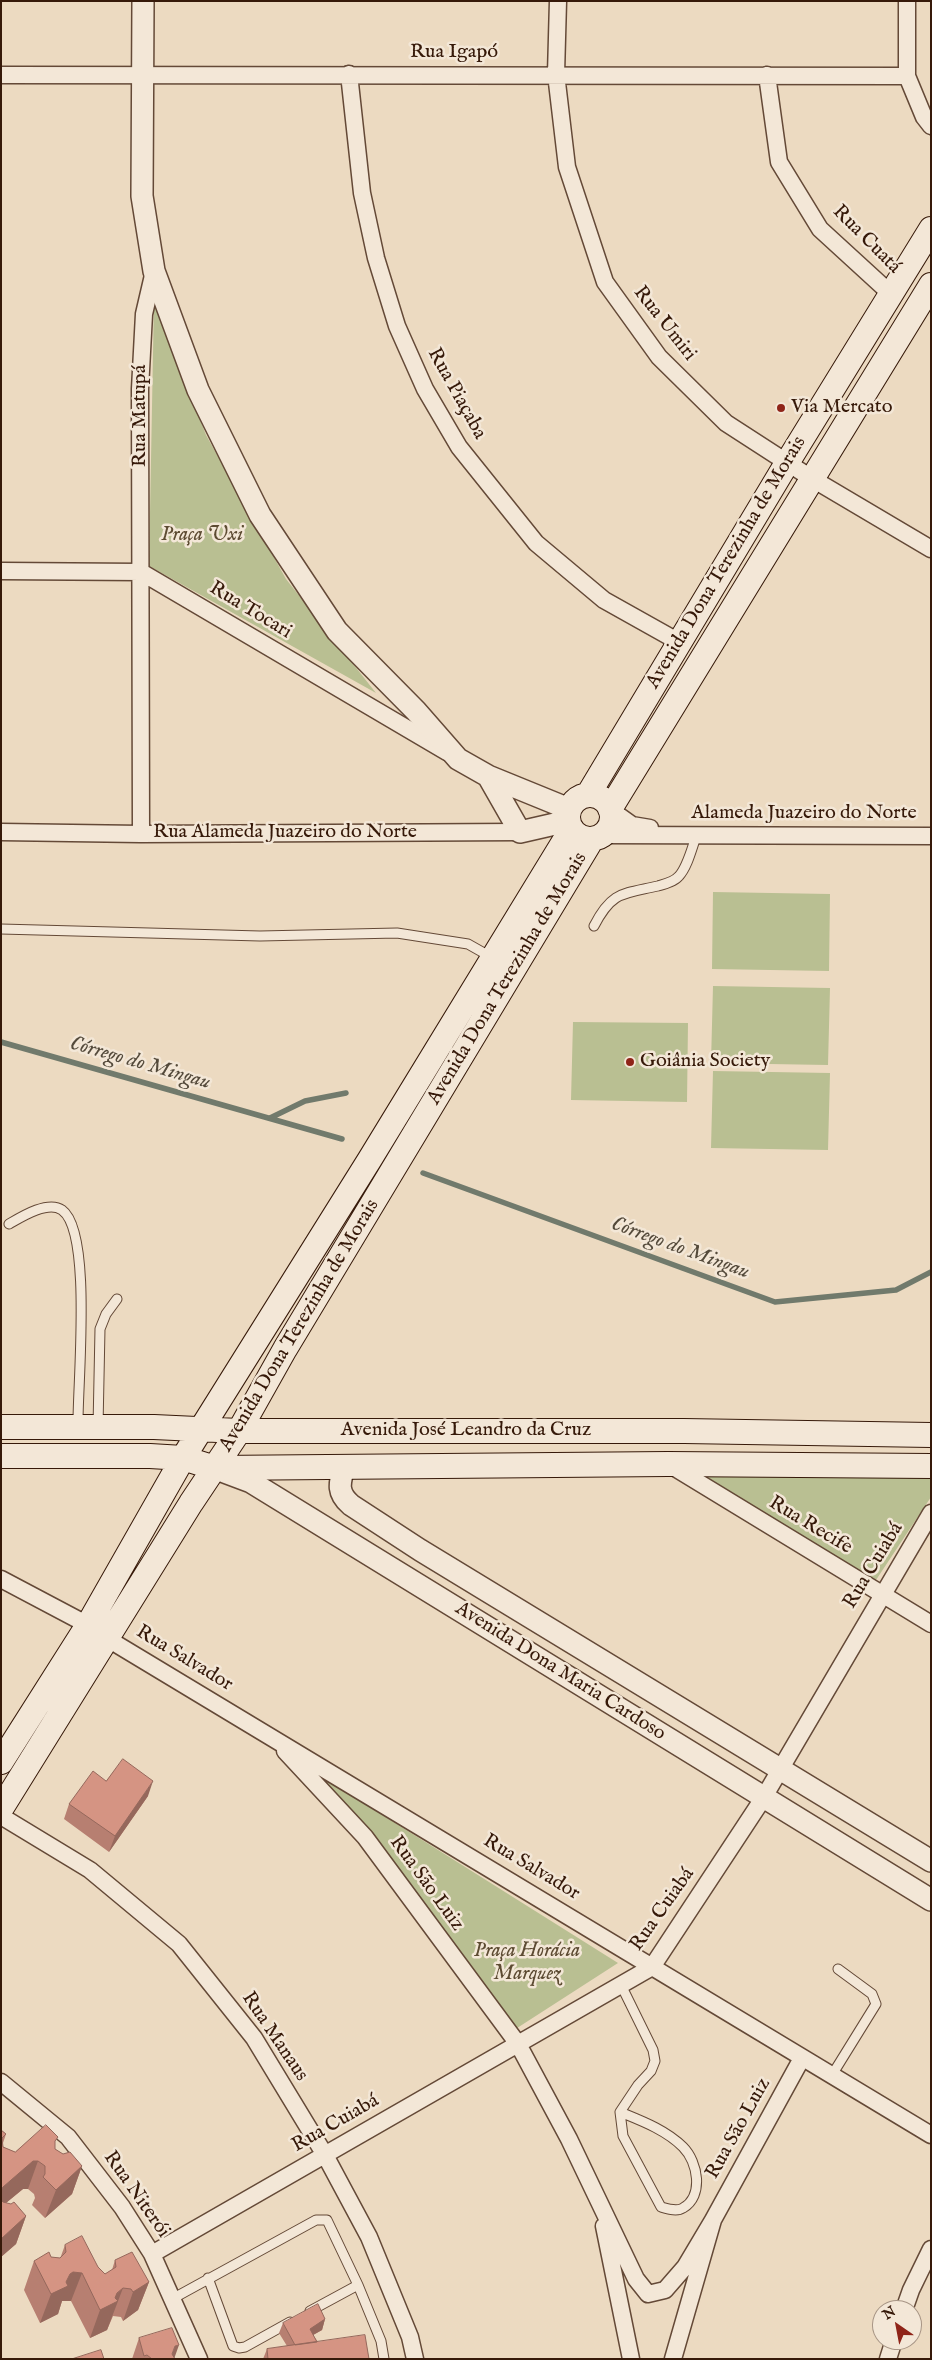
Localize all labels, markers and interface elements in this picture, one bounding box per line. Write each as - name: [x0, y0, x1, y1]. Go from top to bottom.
- street label: Rua Igapó: [410, 41, 498, 65]
- street label: Rua Cuatá: [827, 201, 905, 279]
- street label: Rua Umiri: [627, 282, 701, 366]
- street label: Rua Piaçaba: [421, 344, 491, 444]
- street label: Rua Matupá: [129, 365, 153, 467]
- place label: Via Mercato: [791, 396, 892, 420]
- marker: Via Mercato: [775, 402, 787, 414]
- street label: Avenida Dona Terezinha de Morais: [642, 432, 812, 694]
- park label: Praça Uxi: [161, 524, 243, 548]
- street label: Rua Tocari: [204, 577, 296, 645]
- street label: Alameda Juazeiro do Norte: [691, 802, 917, 826]
- street label: Rua Alameda Juazeiro do Norte: [153, 821, 417, 845]
- street label: Avenida Dona Terezinha de Morais: [423, 848, 593, 1110]
- water label: Córrego do Mingau: [67, 1032, 213, 1096]
- place label: Goiânia Society: [640, 1050, 770, 1074]
- marker: Goiânia Society: [624, 1056, 636, 1068]
- street label: Avenida Dona Terezinha de Morais: [215, 1195, 385, 1457]
- water label: Córrego do Mingau: [608, 1212, 752, 1286]
- street label: Avenida José Leandro da Cruz: [341, 1419, 591, 1443]
- street label: Rua Recife: [764, 1492, 856, 1560]
- street label: Rua Cuiabá: [839, 1518, 909, 1614]
- street label: Avenida Dona Maria Cardoso: [450, 1597, 670, 1747]
- street label: Rua Salvador: [131, 1621, 237, 1697]
- street label: Rua Salvador: [478, 1830, 584, 1906]
- street label: Rua São Luiz: [383, 1832, 469, 1936]
- street label: Rua Cuiabá: [625, 1864, 701, 1956]
- park label: Praça Horácia Marquez: [474, 1940, 580, 1987]
- street label: Rua Manaus: [235, 1988, 313, 2086]
- street label: Rua São Luiz: [701, 2074, 777, 2184]
- street label: Rua Cuiabá: [288, 2089, 384, 2159]
- street label: Rua Niterói: [97, 2147, 175, 2243]
- north arrow: [872, 2300, 922, 2350]
- text: N: [879, 2302, 899, 2324]

